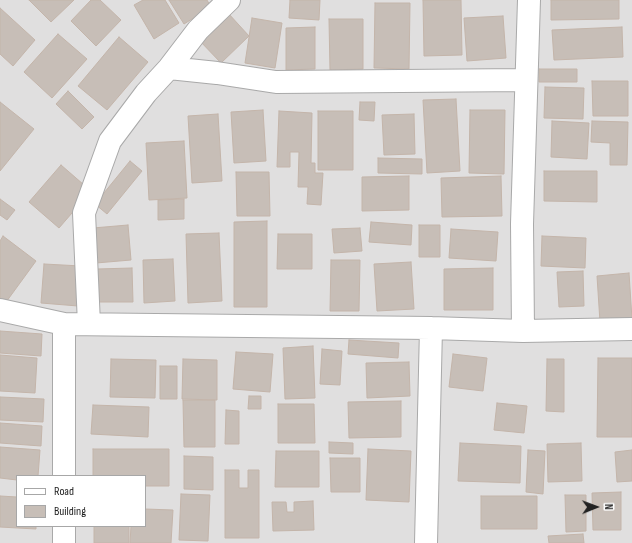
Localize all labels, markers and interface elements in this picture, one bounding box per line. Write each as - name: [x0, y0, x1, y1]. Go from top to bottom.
- legend: [16, 475, 146, 527]
- text: Road: [54, 484, 74, 499]
- north arrow: [576, 487, 616, 527]
- text: Building: [54, 504, 86, 519]
- text: N: [602, 504, 615, 510]

